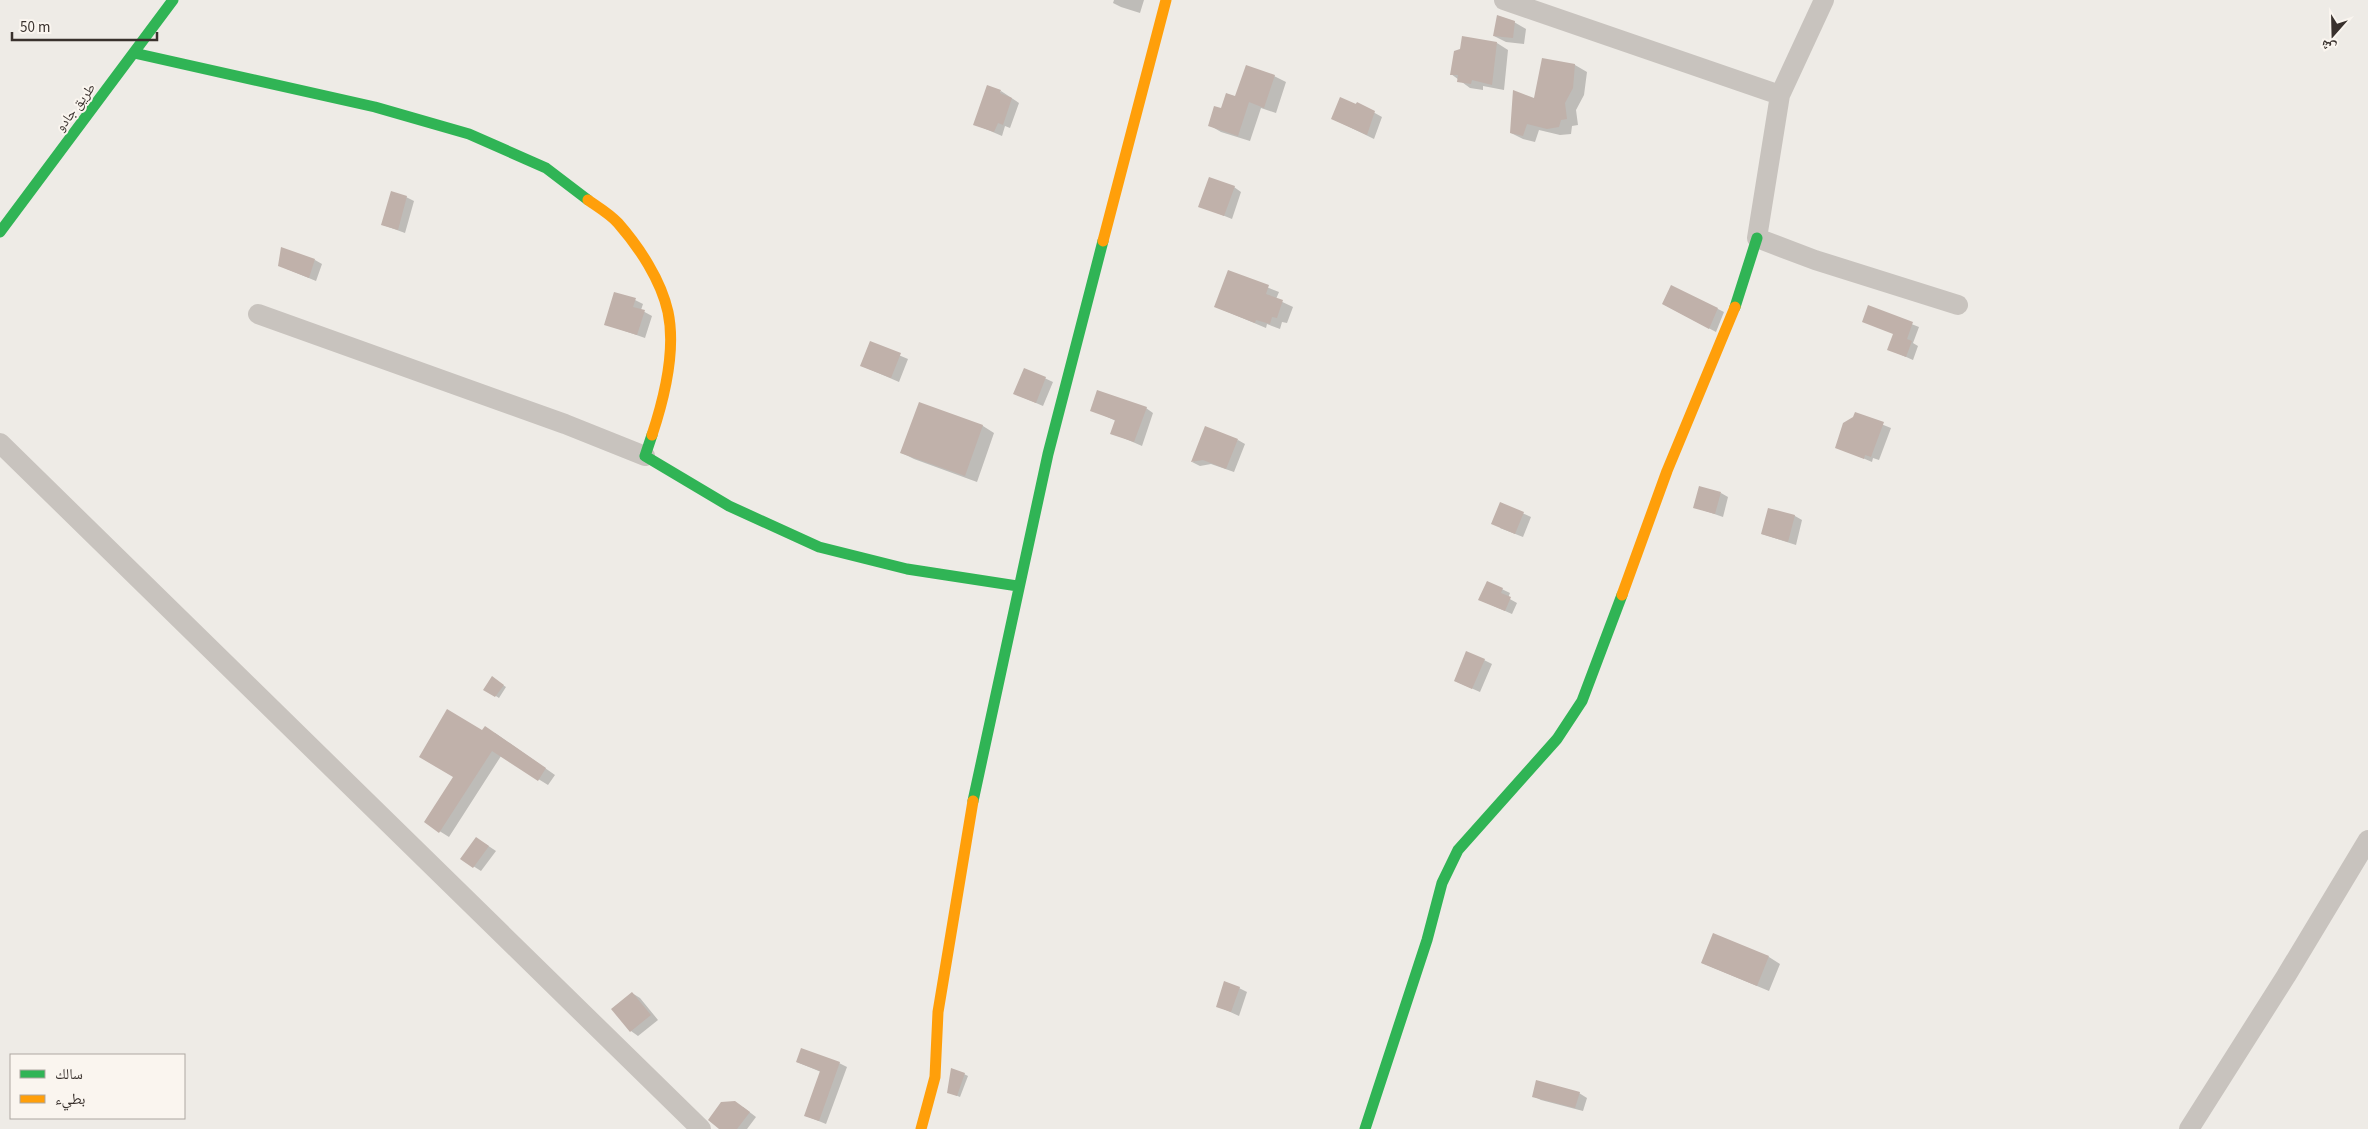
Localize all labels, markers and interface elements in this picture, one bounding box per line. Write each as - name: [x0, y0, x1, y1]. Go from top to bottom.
- scale bar: [12, 10, 158, 42]
- north arrow: [2308, 10, 2358, 60]
- text: 50 m: [20, 17, 50, 38]
- text: ش: [2318, 34, 2339, 58]
- street label: طريق جادو: [51, 79, 101, 136]
- legend: [10, 1054, 185, 1119]
- text: سالك: [55, 1064, 83, 1085]
- text: بطيء: [55, 1089, 85, 1111]

